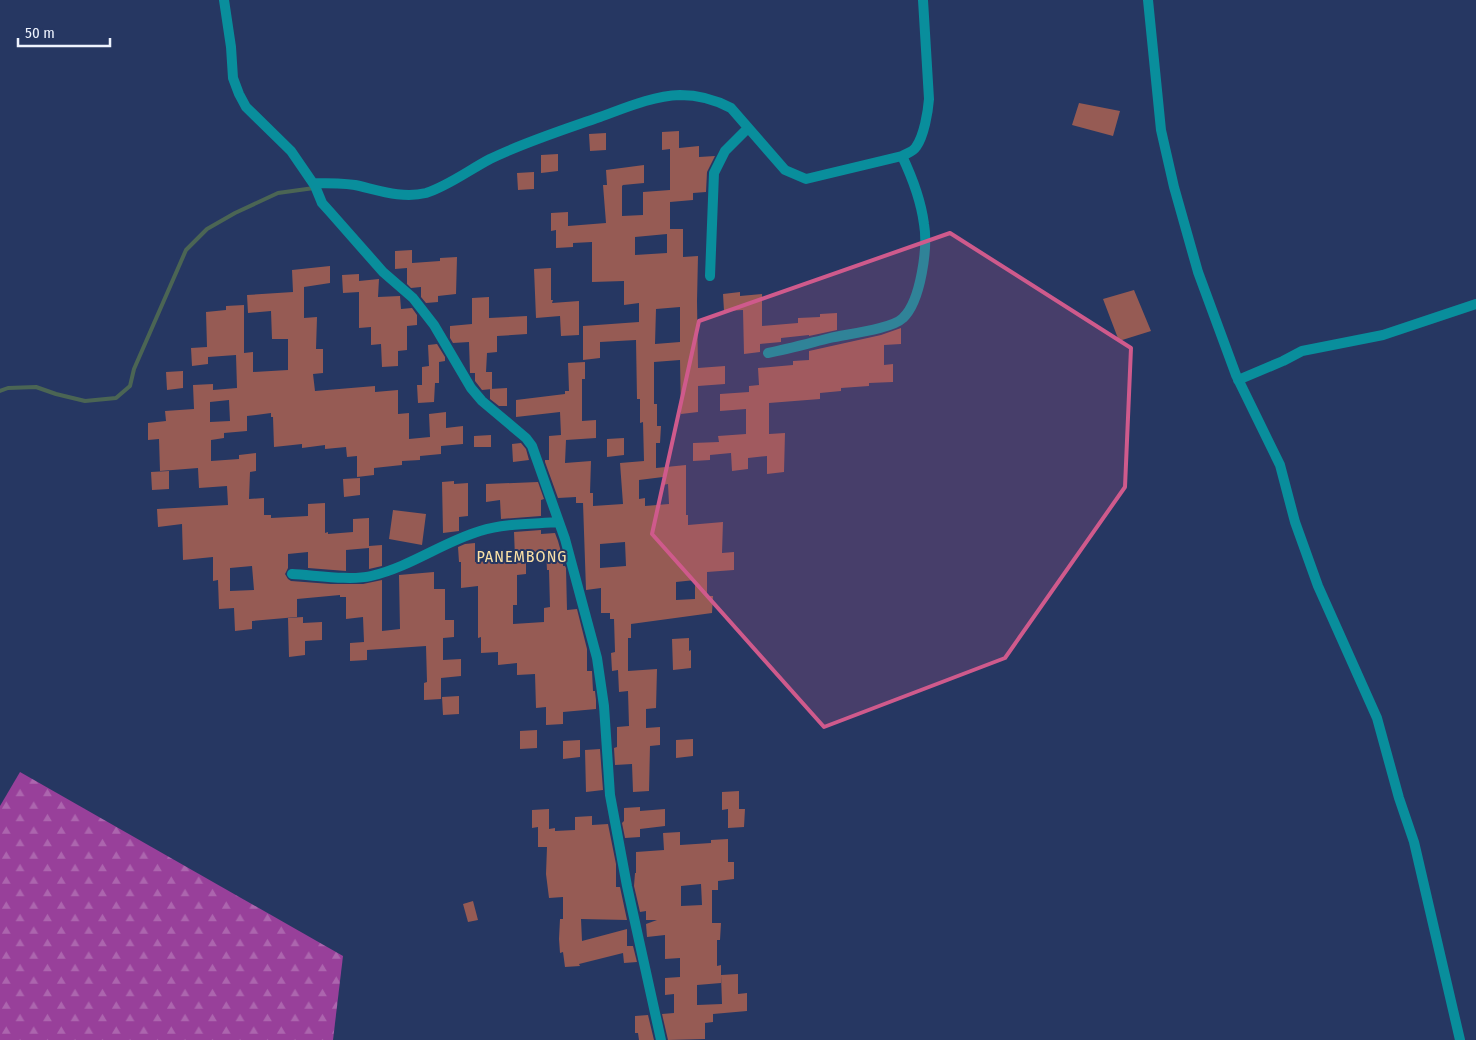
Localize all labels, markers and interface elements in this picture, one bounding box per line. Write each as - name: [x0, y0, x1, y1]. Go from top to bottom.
- scale bar: [18, 15, 110, 47]
- text: 50 m: [25, 24, 55, 42]
- district label: PANEMBONG: [476, 547, 568, 566]

